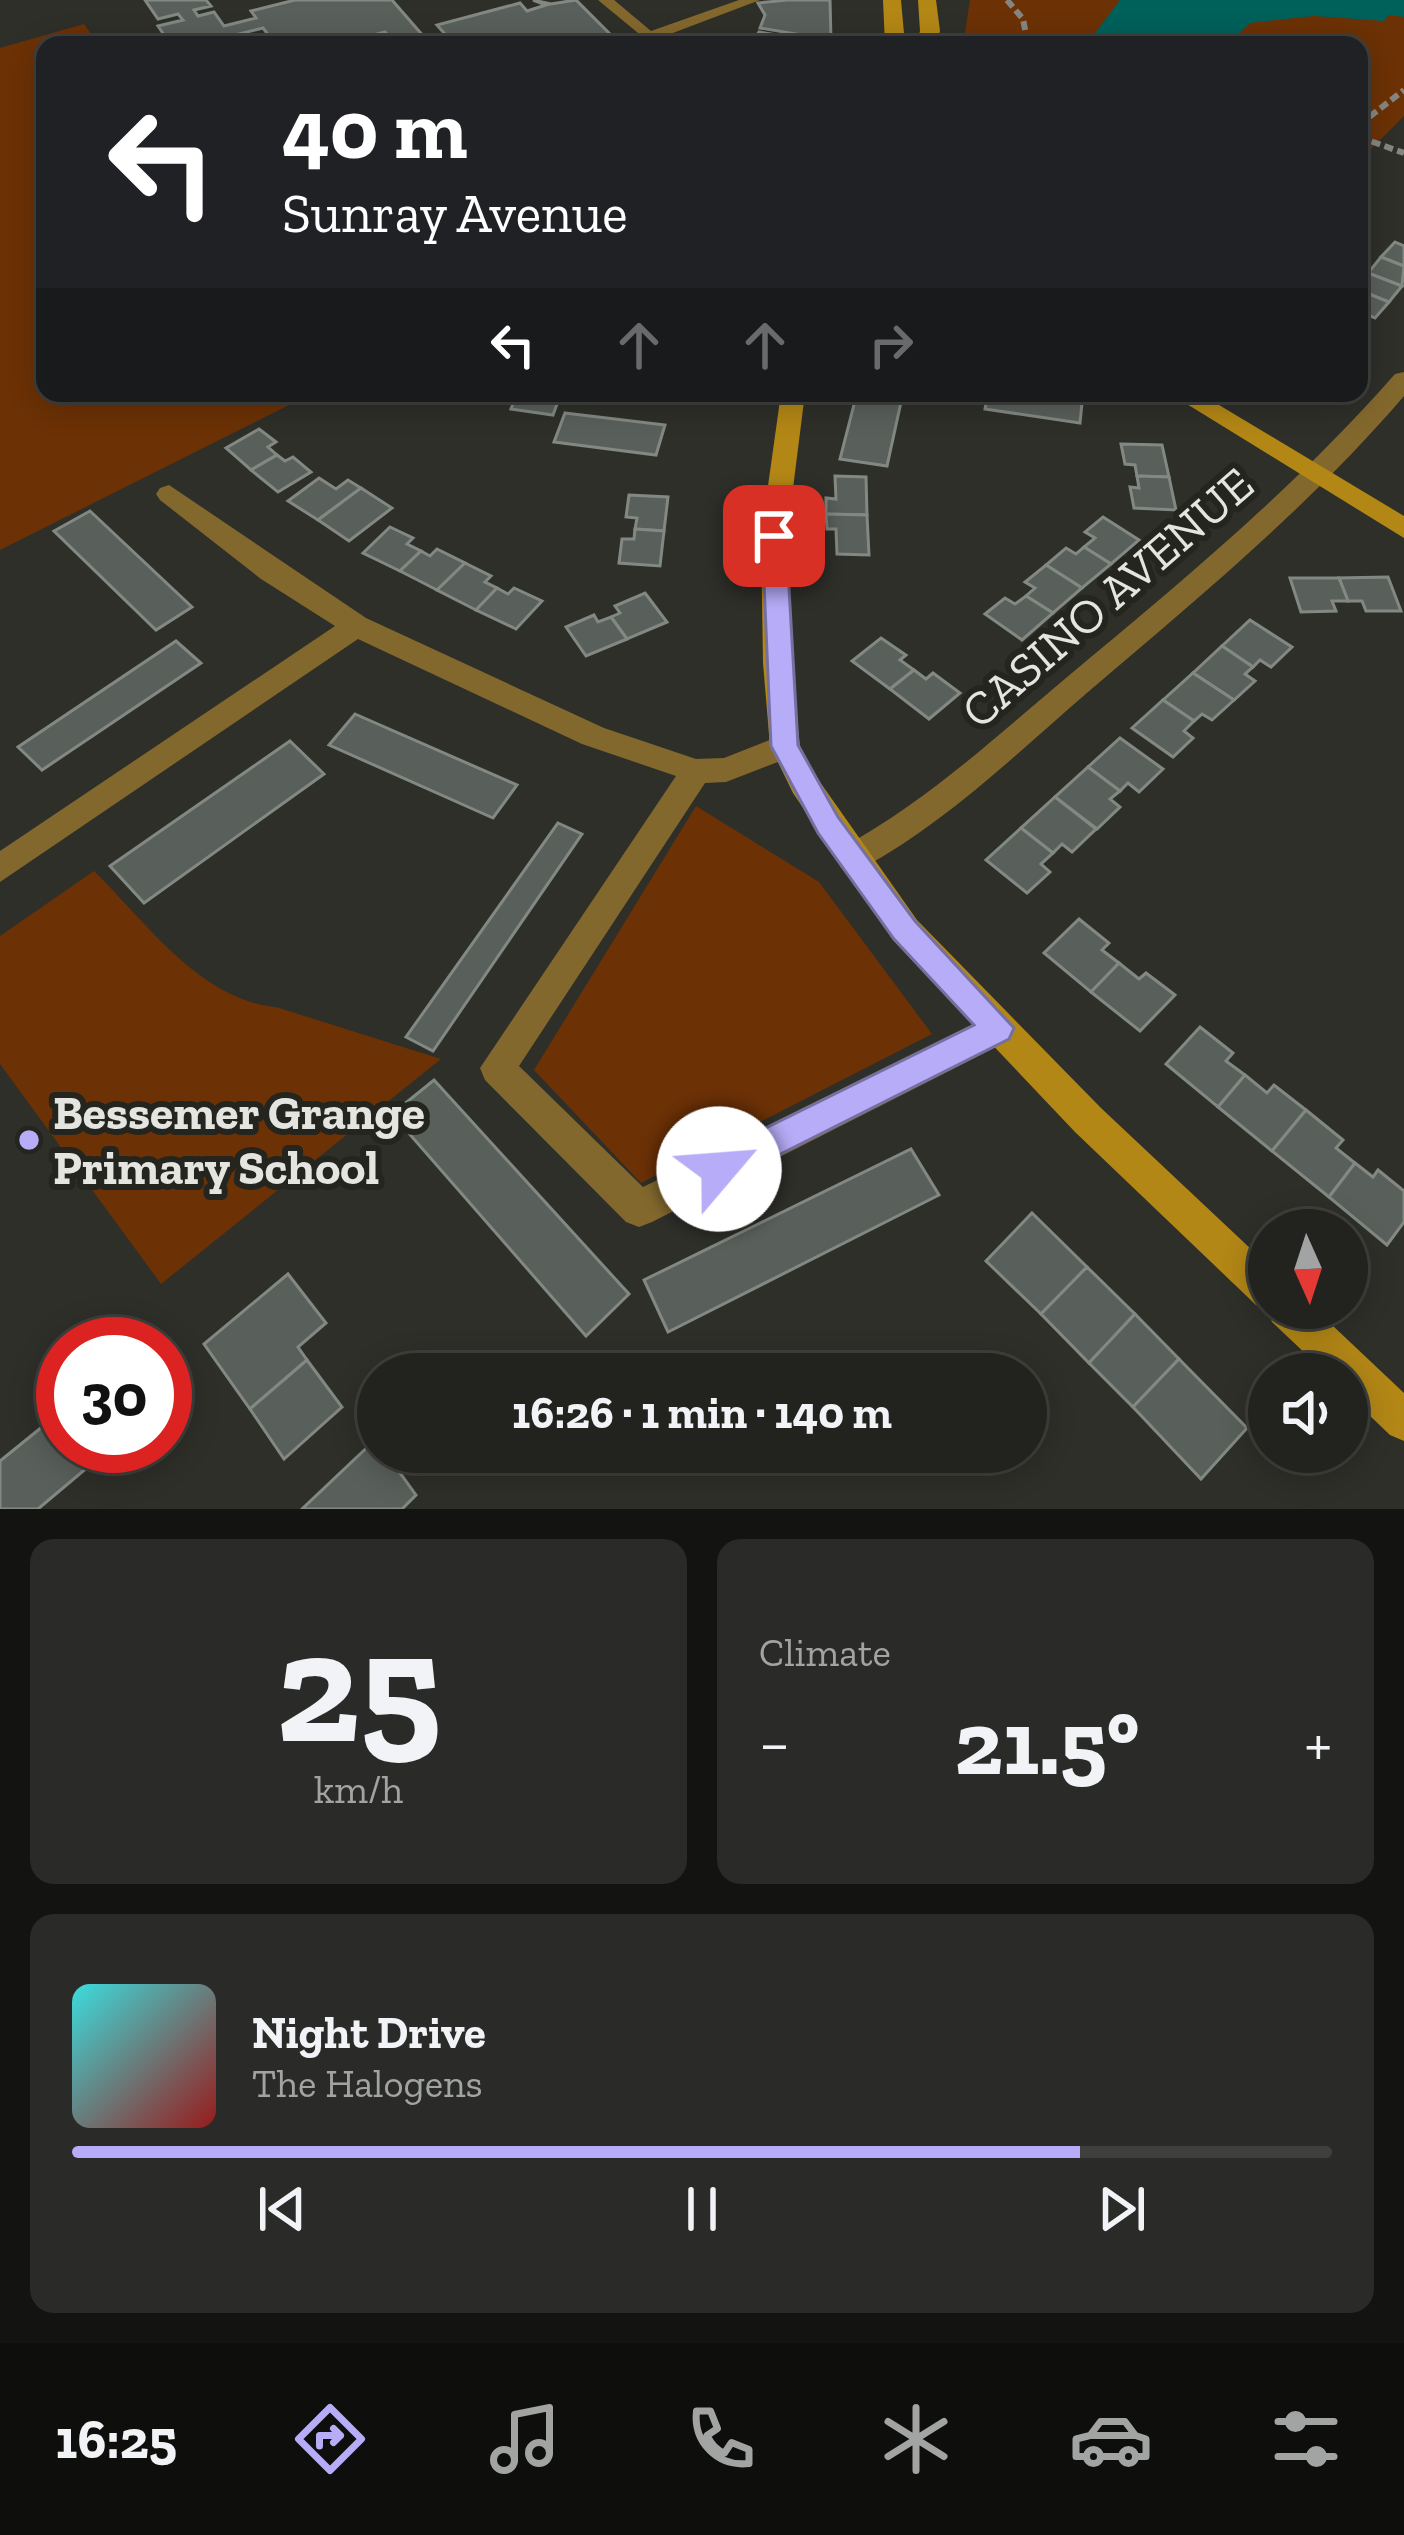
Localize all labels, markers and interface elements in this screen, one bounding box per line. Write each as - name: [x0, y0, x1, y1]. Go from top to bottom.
- text: 40 m: [282, 79, 468, 180]
- icon: left: [84, 84, 240, 240]
- text: Sunray Avenue: [282, 181, 628, 246]
- icon: left: [480, 312, 546, 378]
- icon: ahead: [606, 312, 672, 378]
- icon: ahead: [732, 312, 798, 378]
- icon: right: [858, 312, 924, 378]
- street label: CASINO AVENUE: [950, 455, 1265, 740]
- pin: [723, 485, 825, 587]
- icon: arrive: [741, 503, 807, 569]
- place label: Bessemer Grange Primary School: [53, 1084, 425, 1196]
- position arrow: [656, 1106, 782, 1232]
- marker: Bessemer Grange Primary School: [16, 1127, 42, 1153]
- north arrow: [1248, 1209, 1368, 1329]
- map controls: [1248, 1209, 1368, 1473]
- speed limit sign: 30: [36, 1317, 192, 1473]
- button: sound: [1248, 1353, 1368, 1473]
- text: 16:26 · 1 min · 140 m: [512, 1386, 892, 1440]
- text: 25: [276, 1594, 441, 1781]
- text: Climate: [759, 1629, 891, 1676]
- text: 21.5°: [955, 1689, 1139, 1797]
- text: −: [759, 1704, 790, 1783]
- text: +: [1304, 1704, 1332, 1783]
- text: km/h: [314, 1766, 403, 1813]
- text: Night Drive: [252, 2006, 486, 2060]
- text: The Halogens: [252, 2060, 483, 2107]
- icon: previous: [249, 2176, 315, 2242]
- icon: pause: [669, 2176, 735, 2242]
- icon: next: [1089, 2176, 1155, 2242]
- icon: directions: [288, 2397, 372, 2481]
- icon: music: [483, 2397, 567, 2481]
- icon: phone: [679, 2397, 763, 2481]
- icon: climate: [874, 2397, 958, 2481]
- icon: car: [1069, 2397, 1153, 2481]
- icon: filters: [1264, 2397, 1348, 2481]
- text: 16:25: [56, 2407, 177, 2472]

